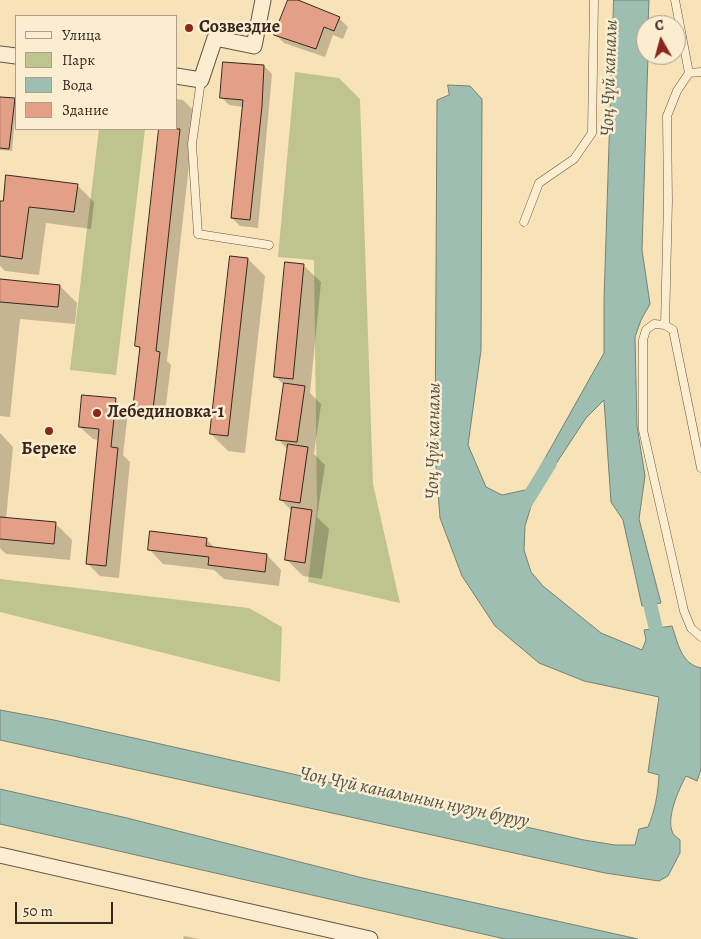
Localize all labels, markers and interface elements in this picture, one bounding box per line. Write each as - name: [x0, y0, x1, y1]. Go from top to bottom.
- legend: [15, 15, 178, 130]
- north arrow: [636, 15, 686, 65]
- text: С: [654, 16, 665, 36]
- place label: Созвездие: [199, 17, 280, 39]
- water label: Чоң Чүй каналы: [597, 19, 623, 137]
- marker: Созвездие: [183, 22, 195, 34]
- text: Улица: [62, 25, 101, 45]
- text: Парк: [62, 50, 95, 70]
- text: Вода: [62, 75, 93, 95]
- text: Здание: [62, 100, 109, 120]
- water label: Чоң Чүй каналы: [422, 382, 446, 500]
- place label: Лебединовка-1: [107, 402, 224, 424]
- marker: Лебединовка-1: [91, 407, 103, 419]
- marker: Береке: [43, 425, 55, 437]
- place label: Береке: [21, 439, 77, 461]
- water label: Чоң Чүй каналынын нугун буруу: [297, 762, 531, 834]
- scale bar: [18, 892, 115, 924]
- text: 50 m: [23, 901, 53, 921]

